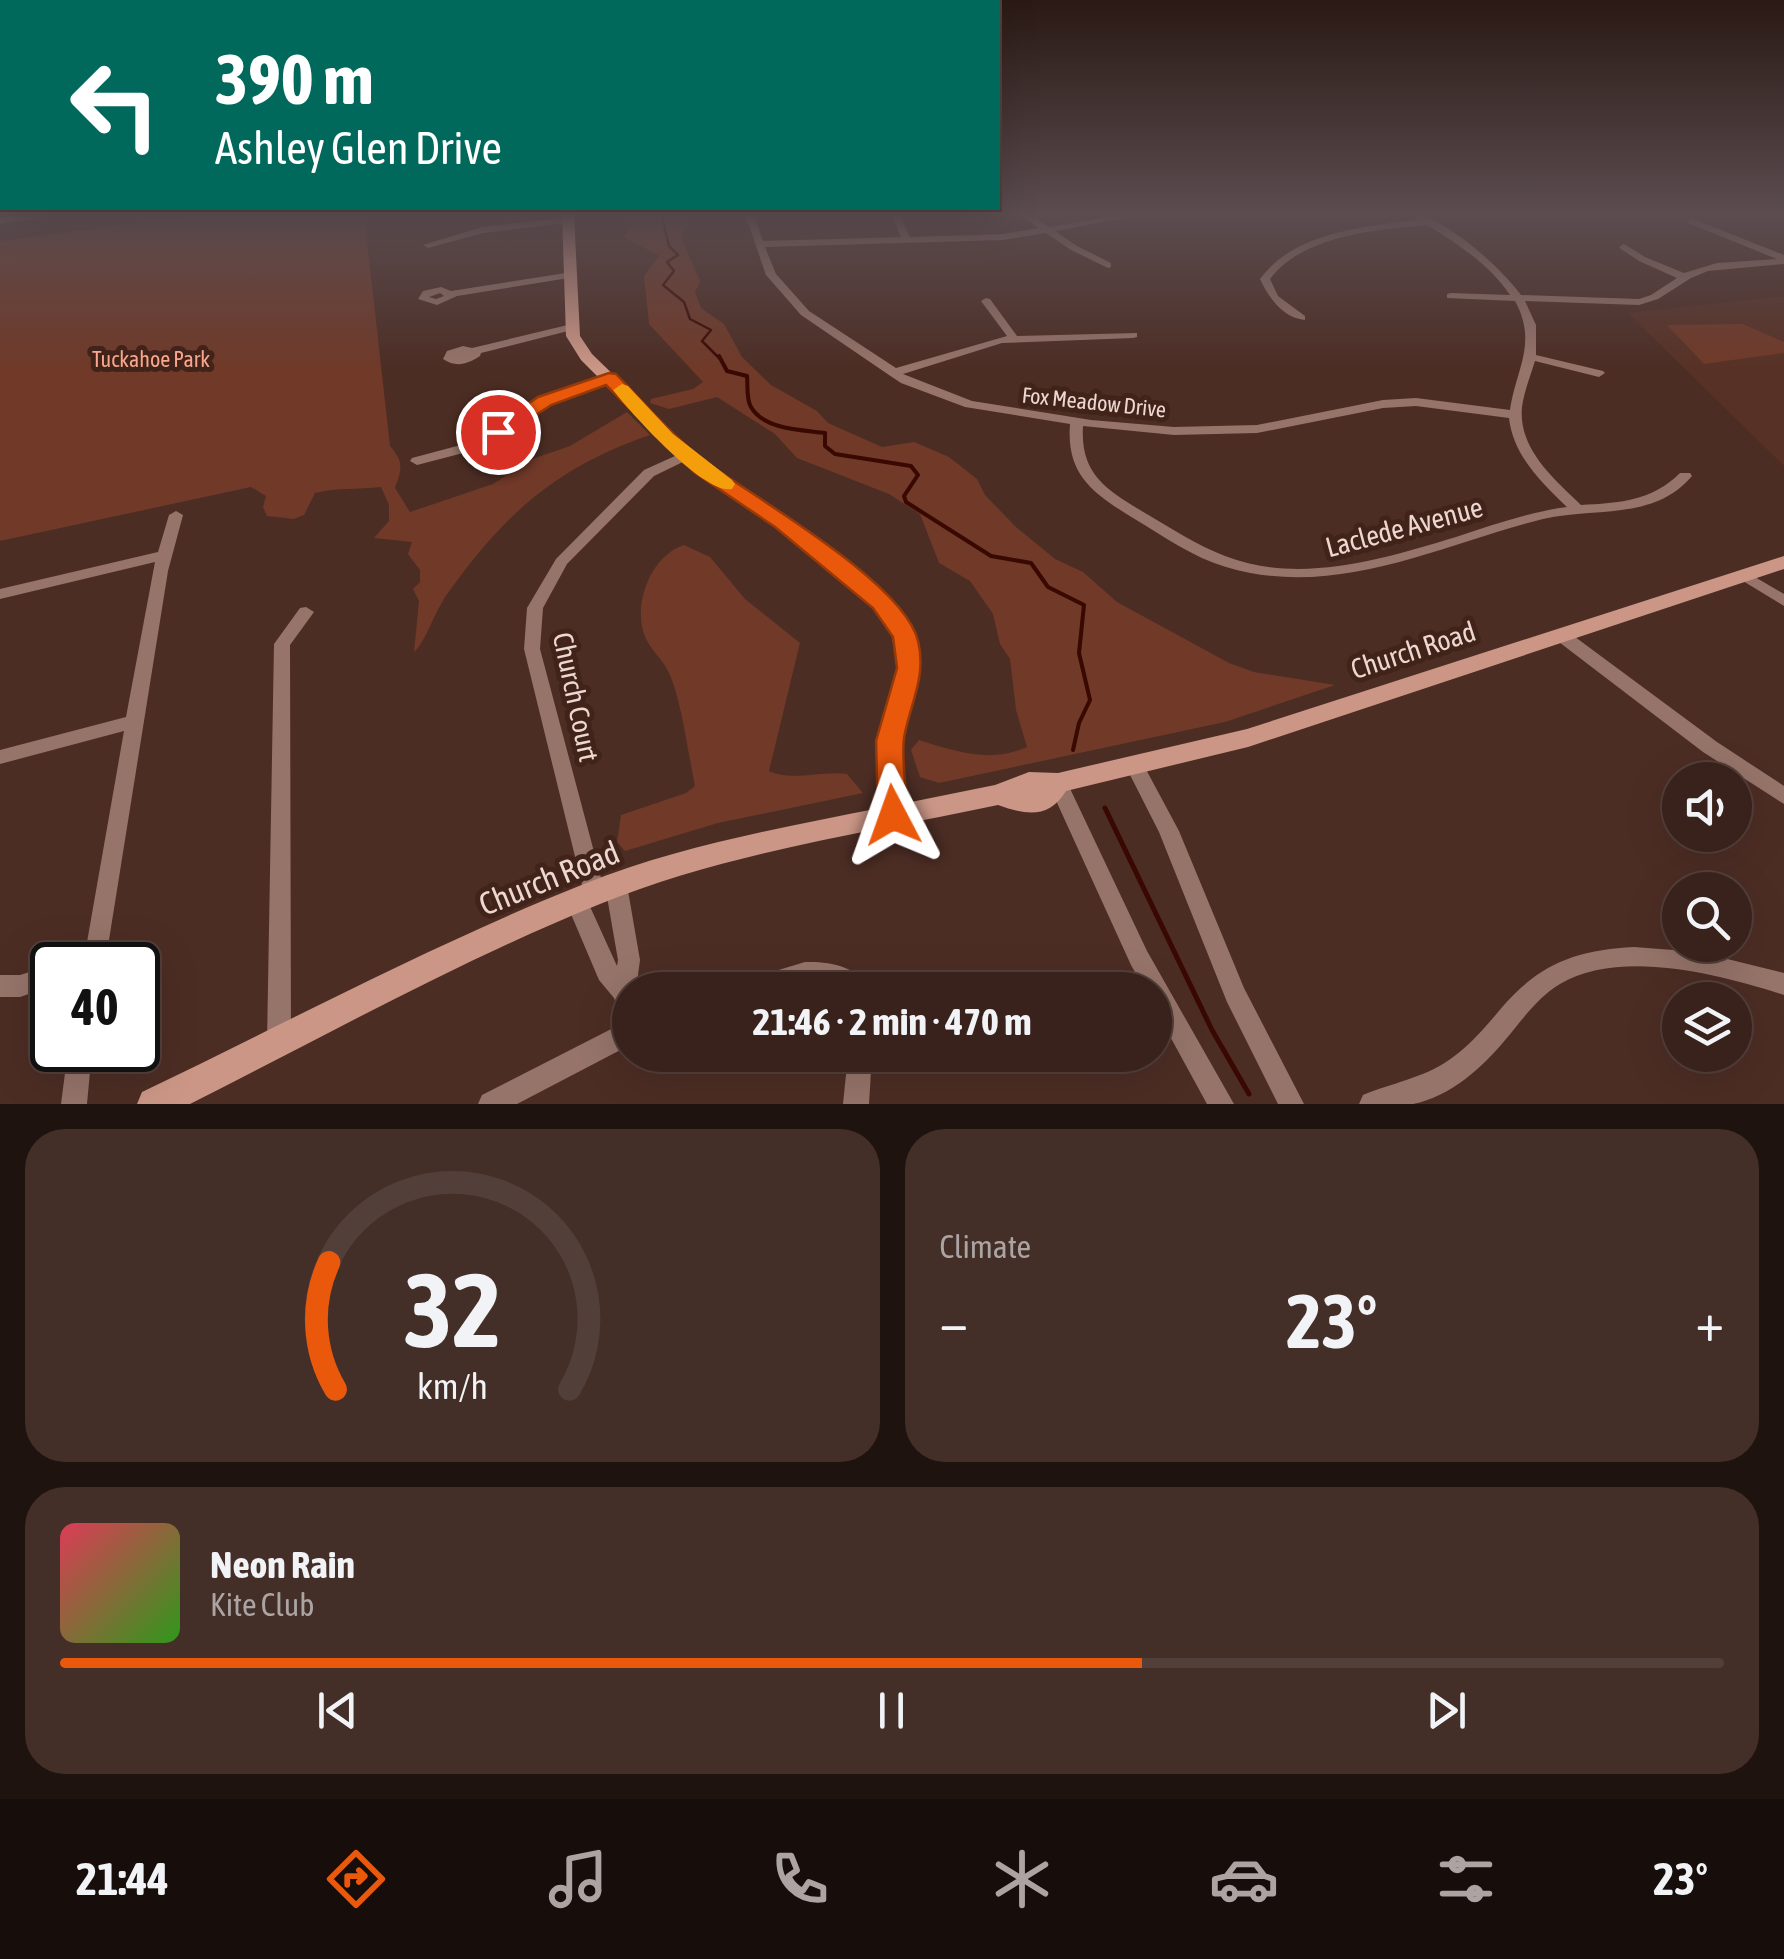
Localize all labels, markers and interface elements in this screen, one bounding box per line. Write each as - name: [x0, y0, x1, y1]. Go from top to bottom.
- text: 390 m: [215, 39, 374, 119]
- icon: left: [50, 40, 180, 170]
- text: Ashley Glen Drive: [215, 122, 502, 174]
- park label: Tuckahoe Park: [92, 346, 210, 372]
- street label: Fox Meadow Drive: [1021, 382, 1167, 422]
- pin: [456, 390, 541, 475]
- icon: arrive: [471, 405, 526, 460]
- street label: Laclede Avenue: [1322, 491, 1486, 563]
- street label: Church Road: [1347, 615, 1479, 685]
- street label: Church Court: [547, 630, 605, 764]
- map controls: [1662, 762, 1752, 1072]
- button: sound: [1662, 762, 1752, 852]
- position arrow: [841, 763, 945, 867]
- street label: Church Road: [474, 833, 624, 923]
- button: search: [1662, 872, 1752, 962]
- speed limit sign: 40: [30, 942, 160, 1072]
- button: layers: [1662, 982, 1752, 1072]
- text: 21:46 · 2 min · 470 m: [752, 1000, 1032, 1043]
- text: Climate: [940, 1228, 1031, 1265]
- text: 32: [403, 1250, 501, 1369]
- text: 23°: [1286, 1278, 1377, 1364]
- text: −: [940, 1290, 968, 1353]
- text: +: [1695, 1290, 1724, 1353]
- text: km/h: [417, 1366, 488, 1407]
- text: Neon Rain: [210, 1543, 355, 1586]
- text: Kite Club: [210, 1586, 314, 1623]
- icon: previous: [310, 1683, 365, 1738]
- icon: pause: [864, 1683, 919, 1738]
- icon: next: [1419, 1683, 1474, 1738]
- icon: directions: [321, 1844, 391, 1914]
- icon: music: [543, 1844, 613, 1914]
- icon: phone: [765, 1844, 835, 1914]
- icon: climate: [987, 1844, 1057, 1914]
- icon: car: [1209, 1844, 1279, 1914]
- icon: filters: [1431, 1844, 1501, 1914]
- text: 21:44: [76, 1853, 169, 1905]
- text: 23°: [1653, 1853, 1708, 1905]

